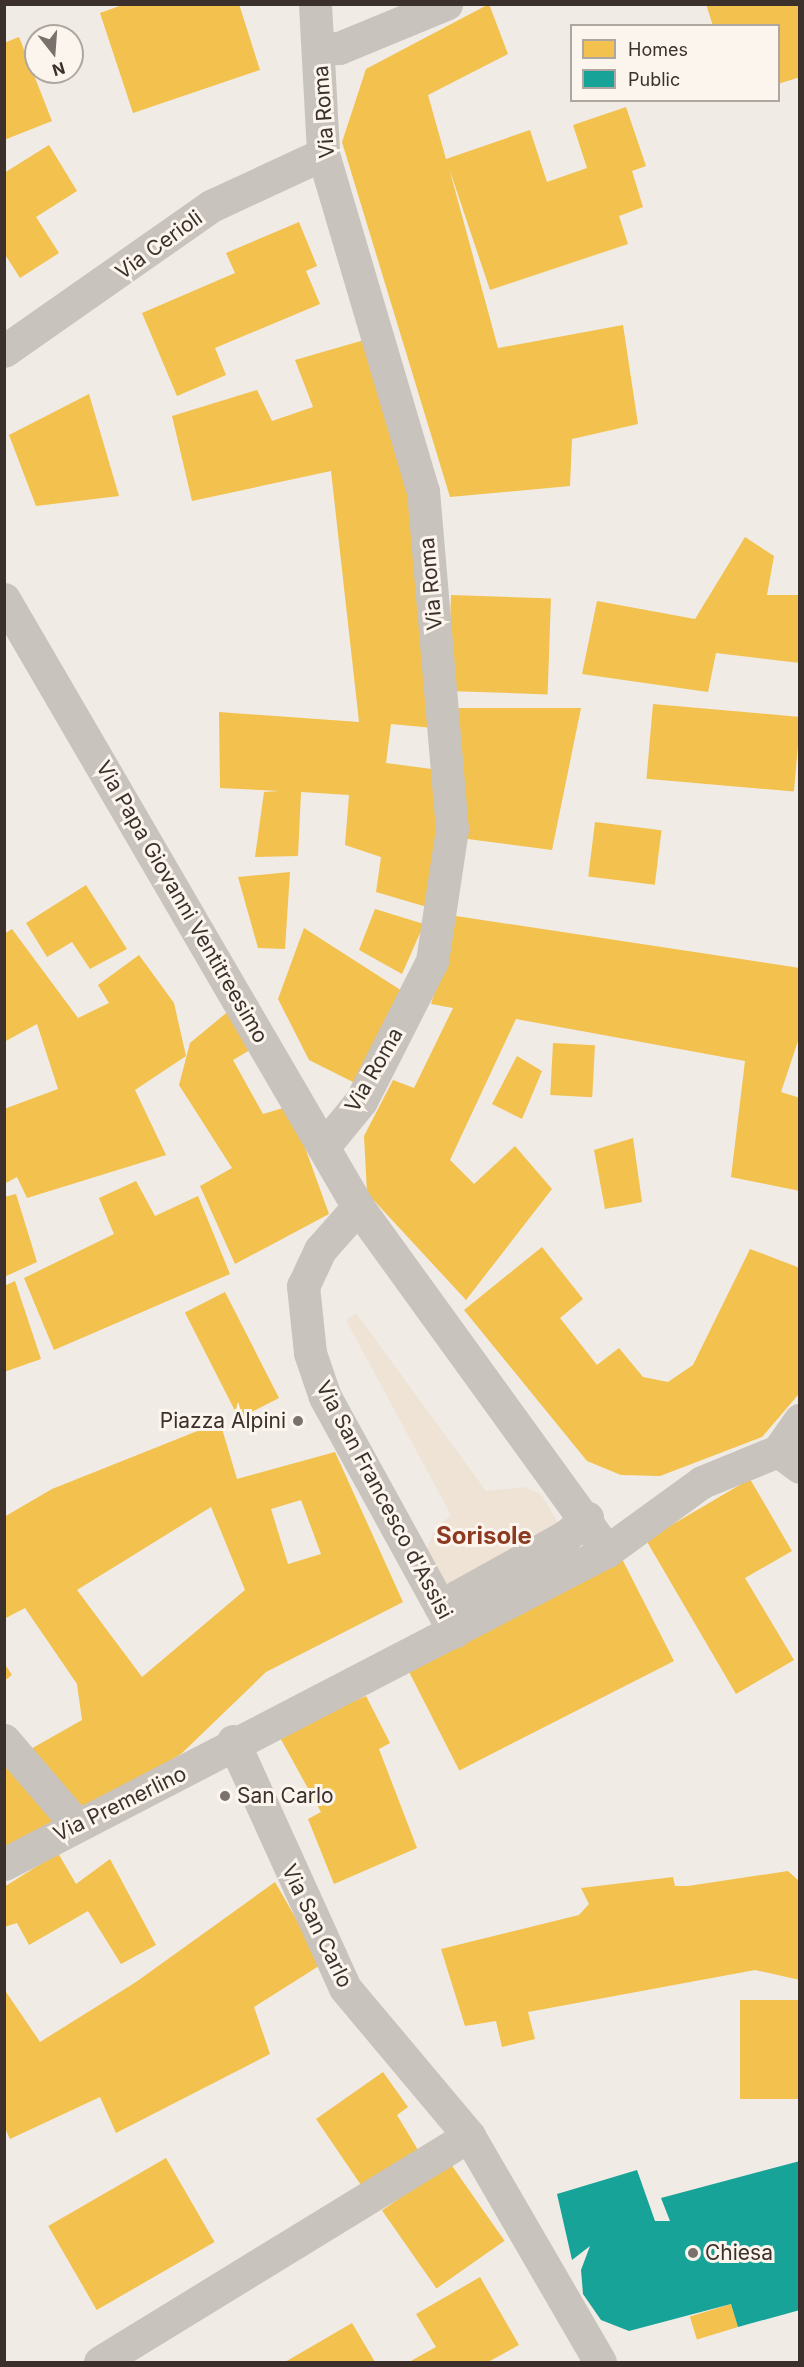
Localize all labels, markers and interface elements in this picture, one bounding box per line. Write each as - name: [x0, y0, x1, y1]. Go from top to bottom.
- north arrow: [24, 24, 84, 84]
- legend: [570, 24, 780, 102]
- text: Homes: [628, 39, 688, 60]
- text: N: [50, 58, 67, 81]
- street label: Via Roma: [308, 65, 340, 159]
- text: Public: [628, 69, 680, 90]
- street label: Via Cerioli: [111, 205, 207, 285]
- street label: Via Roma: [414, 536, 448, 632]
- street label: Via Papa Giovanni Ventitreesimo: [91, 756, 273, 1048]
- street label: Via Roma: [340, 1023, 408, 1117]
- street label: Via San Francesco d'Assisi: [310, 1377, 458, 1623]
- place label: Piazza Alpini: [160, 1408, 286, 1434]
- marker: Piazza Alpini: [291, 1414, 305, 1428]
- district label: Sorisole: [436, 1522, 532, 1550]
- street label: Via Premerlino: [50, 1761, 190, 1847]
- place label: San Carlo: [237, 1783, 334, 1809]
- marker: San Carlo: [218, 1789, 232, 1803]
- street label: Via San Carlo: [276, 1860, 358, 1992]
- place label: Chiesa: [705, 2240, 773, 2266]
- marker: Chiesa: [686, 2246, 700, 2260]

